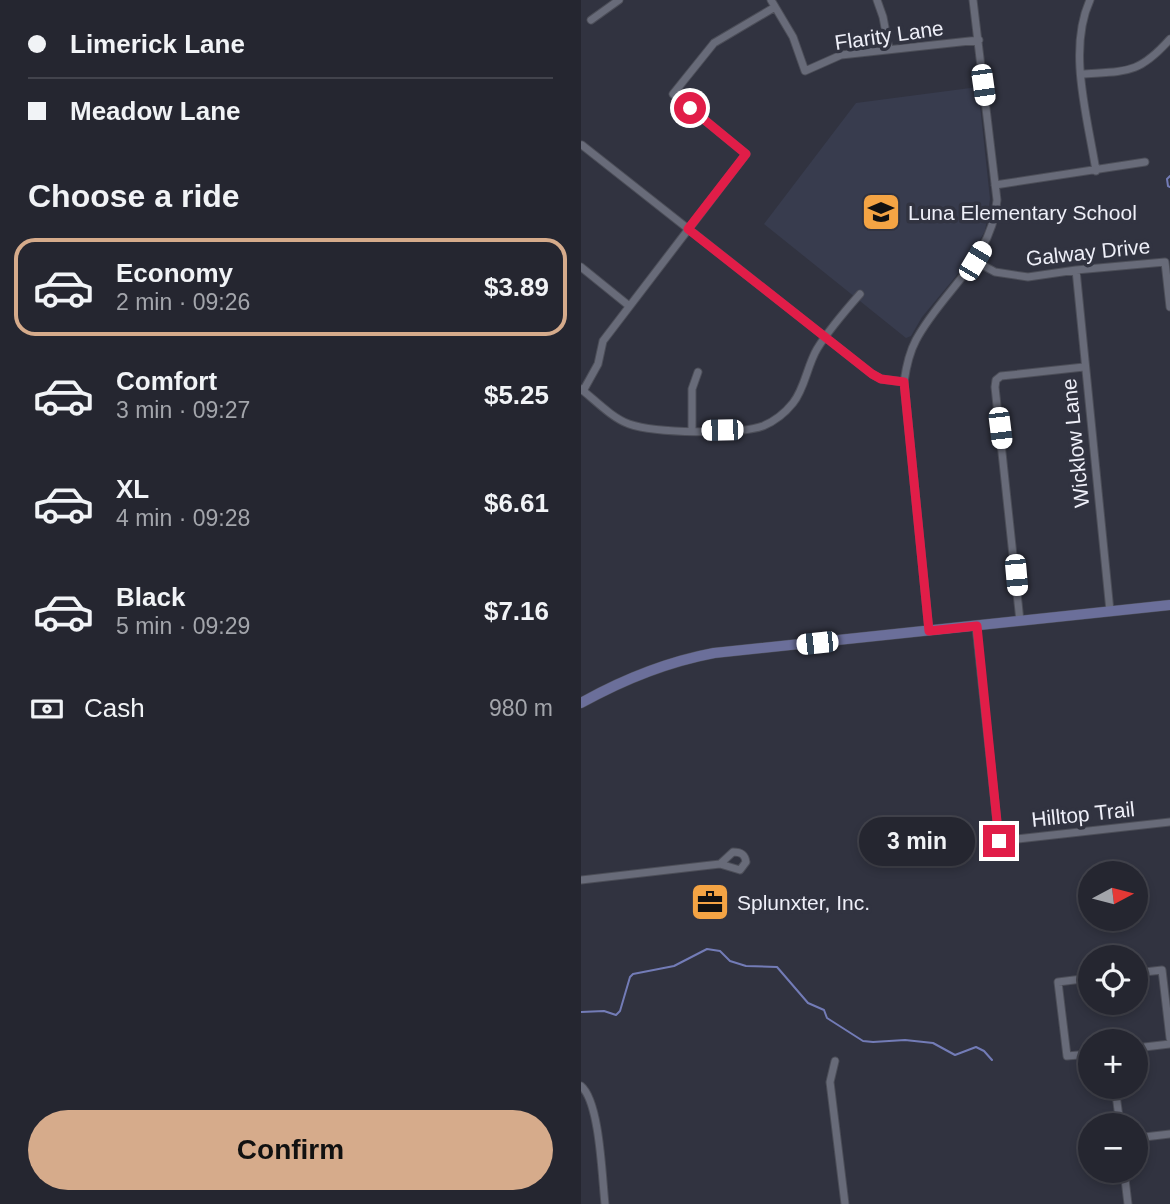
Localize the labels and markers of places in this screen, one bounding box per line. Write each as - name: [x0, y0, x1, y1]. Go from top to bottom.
- school or university icon: Luna Elementary School: [860, 191, 902, 233]
- place label: Luna Elementary School: [908, 201, 1137, 224]
- office icon: Splunxter, Inc.: [689, 881, 731, 923]
- place label: Splunxter, Inc.: [737, 891, 870, 914]

